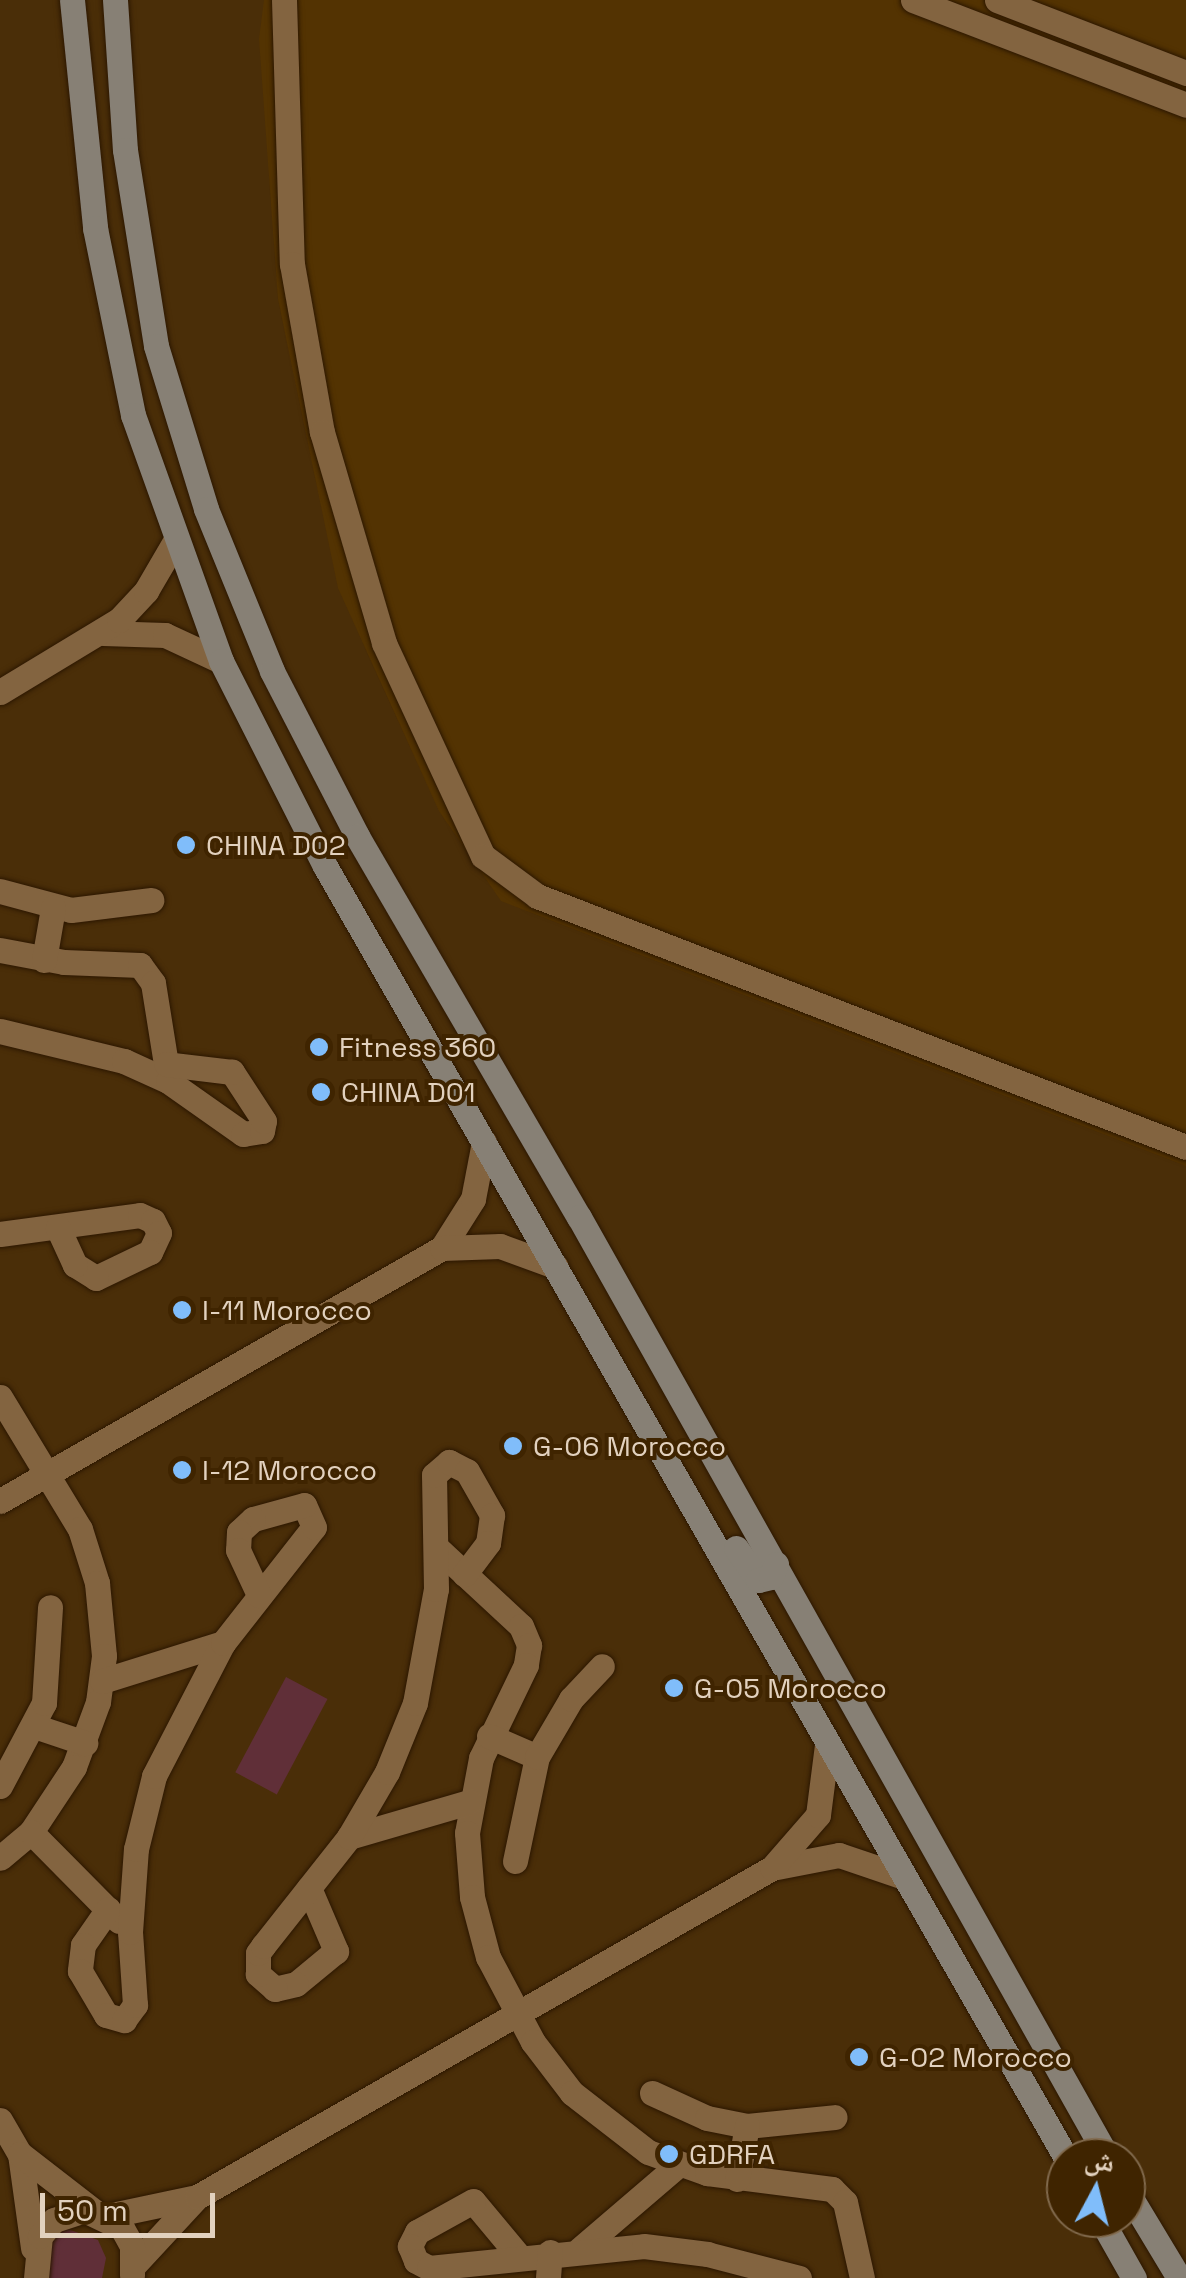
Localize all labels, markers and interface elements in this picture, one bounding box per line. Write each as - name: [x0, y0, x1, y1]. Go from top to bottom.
- place label: CHINA D02: [206, 828, 346, 862]
- marker: CHINA D02: [175, 834, 197, 856]
- place label: Fitness 360: [339, 1030, 496, 1064]
- marker: Fitness 360: [308, 1036, 330, 1058]
- place label: CHINA D01: [341, 1075, 476, 1109]
- marker: CHINA D01: [310, 1081, 332, 1103]
- place label: I-11 Morocco: [202, 1293, 372, 1327]
- marker: I-11 Morocco: [171, 1299, 193, 1321]
- place label: G-06 Morocco: [533, 1429, 726, 1463]
- marker: G-06 Morocco: [502, 1435, 524, 1457]
- place label: I-12 Morocco: [202, 1453, 377, 1487]
- marker: I-12 Morocco: [171, 1459, 193, 1481]
- place label: G-05 Morocco: [694, 1671, 887, 1705]
- marker: G-05 Morocco: [663, 1677, 685, 1699]
- place label: G-02 Morocco: [879, 2040, 1072, 2074]
- marker: G-02 Morocco: [848, 2046, 870, 2068]
- place label: GDRFA: [689, 2137, 775, 2171]
- north arrow: [1046, 2138, 1146, 2238]
- text: ش: [1082, 2141, 1116, 2180]
- marker: GDRFA: [658, 2143, 680, 2165]
- scale bar: [45, 2173, 220, 2235]
- text: 50 m: [57, 2191, 128, 2230]

